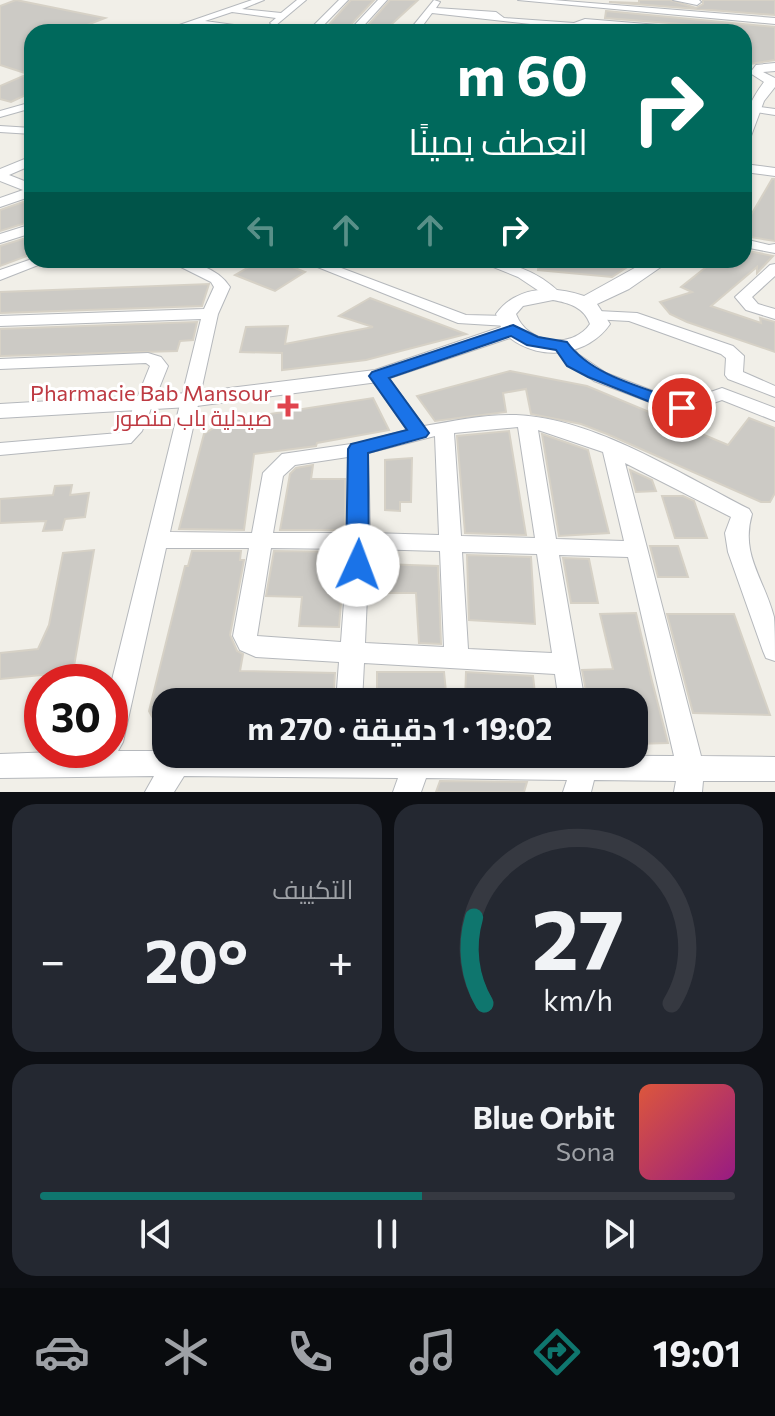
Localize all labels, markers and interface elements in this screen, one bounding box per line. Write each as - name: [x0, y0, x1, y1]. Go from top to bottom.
- text: 60 m: [457, 39, 588, 108]
- icon: right: [616, 56, 720, 160]
- text: انعطف يمينًا: [408, 118, 588, 162]
- icon: left: [240, 208, 284, 252]
- icon: ahead: [324, 208, 368, 252]
- icon: ahead: [408, 208, 452, 252]
- icon: right: [492, 208, 536, 252]
- pin: [648, 374, 716, 442]
- place label: Pharmacie Bab Mansour صيدلية باب منصور: [30, 379, 272, 431]
- icon: arrive: [660, 386, 704, 430]
- marker: Pharmacie Bab Mansour صيدلية باب منصور: [279, 397, 297, 415]
- position arrow: [316, 523, 400, 607]
- speed limit sign: 30: [24, 664, 128, 768]
- text: 19:02 · 1 دقيقة · 270 m: [248, 709, 552, 746]
- text: التكييف: [272, 873, 354, 904]
- text: 27: [532, 885, 625, 987]
- text: 20°: [145, 922, 248, 995]
- text: −: [40, 932, 65, 986]
- text: +: [328, 932, 353, 986]
- text: km/h: [543, 982, 613, 1017]
- text: Blue Orbit: [473, 1098, 615, 1135]
- text: Sona: [556, 1135, 615, 1166]
- icon: previous: [134, 1212, 178, 1256]
- icon: pause: [365, 1212, 409, 1256]
- icon: next: [597, 1212, 641, 1256]
- icon: car: [34, 1324, 90, 1380]
- icon: climate: [158, 1324, 214, 1380]
- icon: phone: [282, 1324, 338, 1380]
- icon: music: [405, 1324, 461, 1380]
- icon: directions: [529, 1324, 585, 1380]
- text: 19:01: [653, 1330, 741, 1374]

